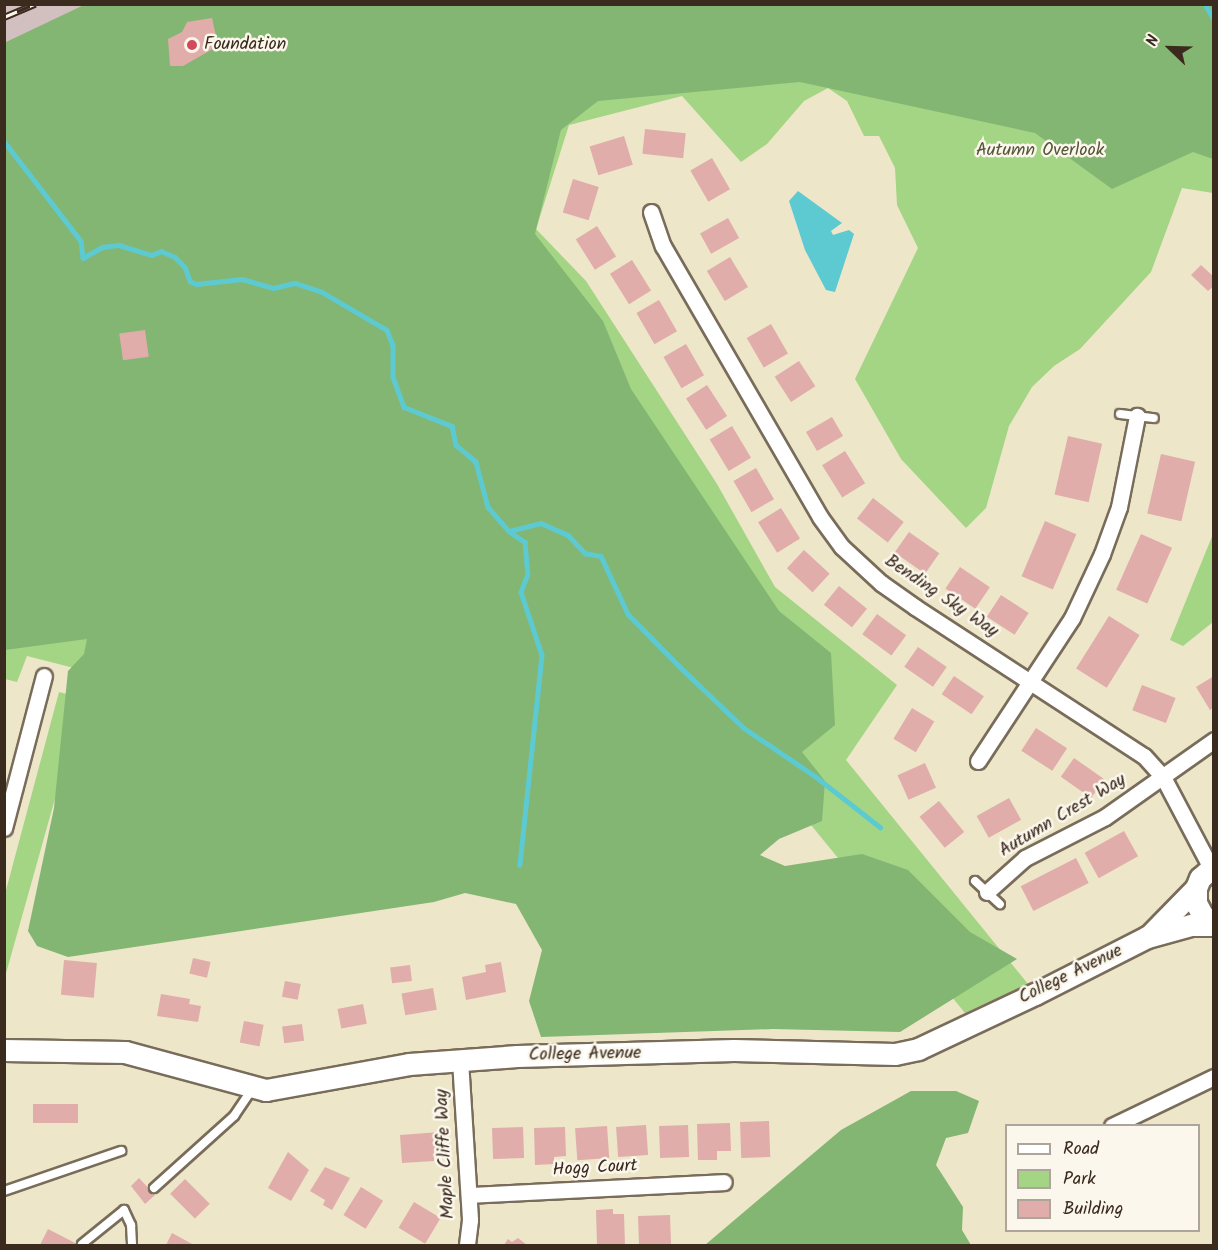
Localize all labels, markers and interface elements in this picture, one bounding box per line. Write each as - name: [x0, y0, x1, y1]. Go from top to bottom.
- north arrow: [1140, 18, 1200, 78]
- text: N: [1139, 31, 1166, 50]
- place label: Foundation: [204, 34, 286, 56]
- marker: Foundation: [185, 38, 199, 52]
- park label: Autumn Overlook: [976, 140, 1104, 162]
- street label: Bending Sky Way: [880, 551, 1002, 643]
- street label: Autumn Crest Way: [996, 770, 1130, 862]
- street label: College Avenue: [1016, 941, 1126, 1009]
- street label: College Avenue: [528, 1043, 642, 1067]
- street label: Maple Cliffe Way: [432, 1088, 460, 1220]
- legend: [1005, 1124, 1200, 1232]
- text: Road: [1063, 1135, 1099, 1164]
- street label: Hogg Court: [552, 1156, 638, 1182]
- text: Park: [1063, 1165, 1096, 1194]
- text: Building: [1063, 1195, 1123, 1224]

